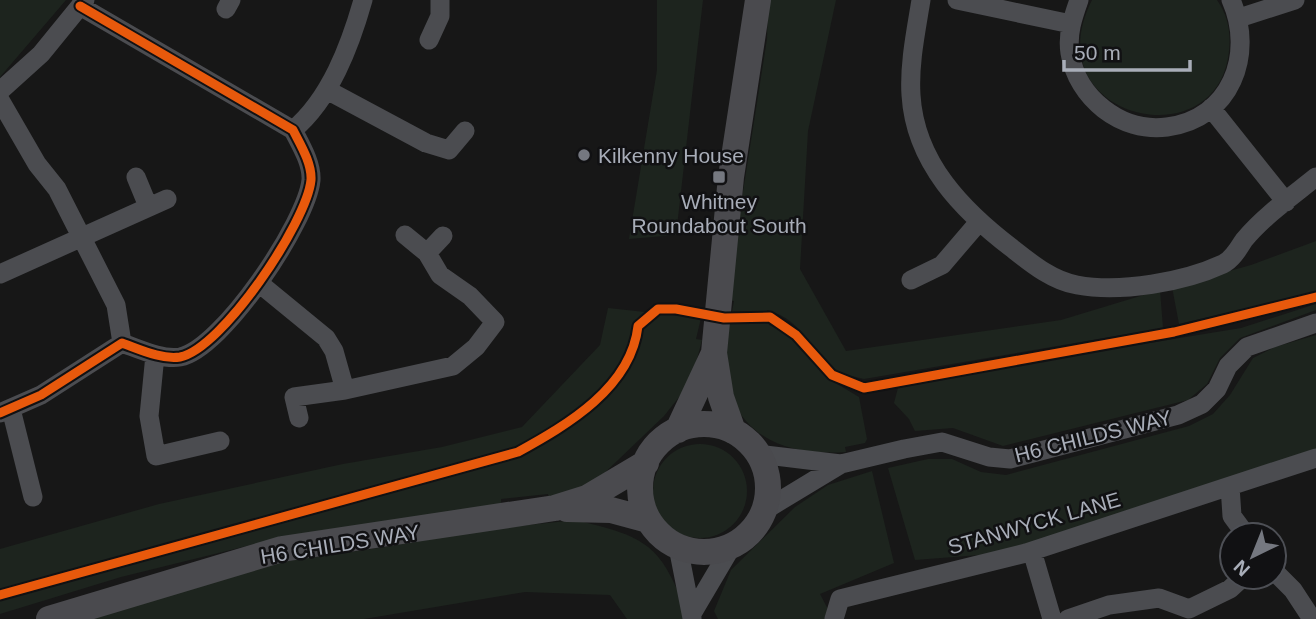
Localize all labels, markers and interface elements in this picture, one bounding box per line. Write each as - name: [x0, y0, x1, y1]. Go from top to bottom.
- scale bar: [1064, 28, 1190, 72]
- text: 50 m: [1074, 41, 1121, 64]
- place label: Kilkenny House: [598, 144, 744, 167]
- marker: Kilkenny House: [576, 147, 592, 163]
- marker: Whitney Roundabout South: [711, 169, 727, 185]
- place label: Whitney Roundabout South: [631, 190, 807, 237]
- street label: H6 CHILDS WAY: [1012, 405, 1174, 467]
- street label: STANWYCK LANE: [945, 487, 1123, 559]
- street label: H6 CHILDS WAY: [259, 520, 421, 568]
- north arrow: [1218, 521, 1288, 591]
- text: N: [1230, 556, 1254, 580]

